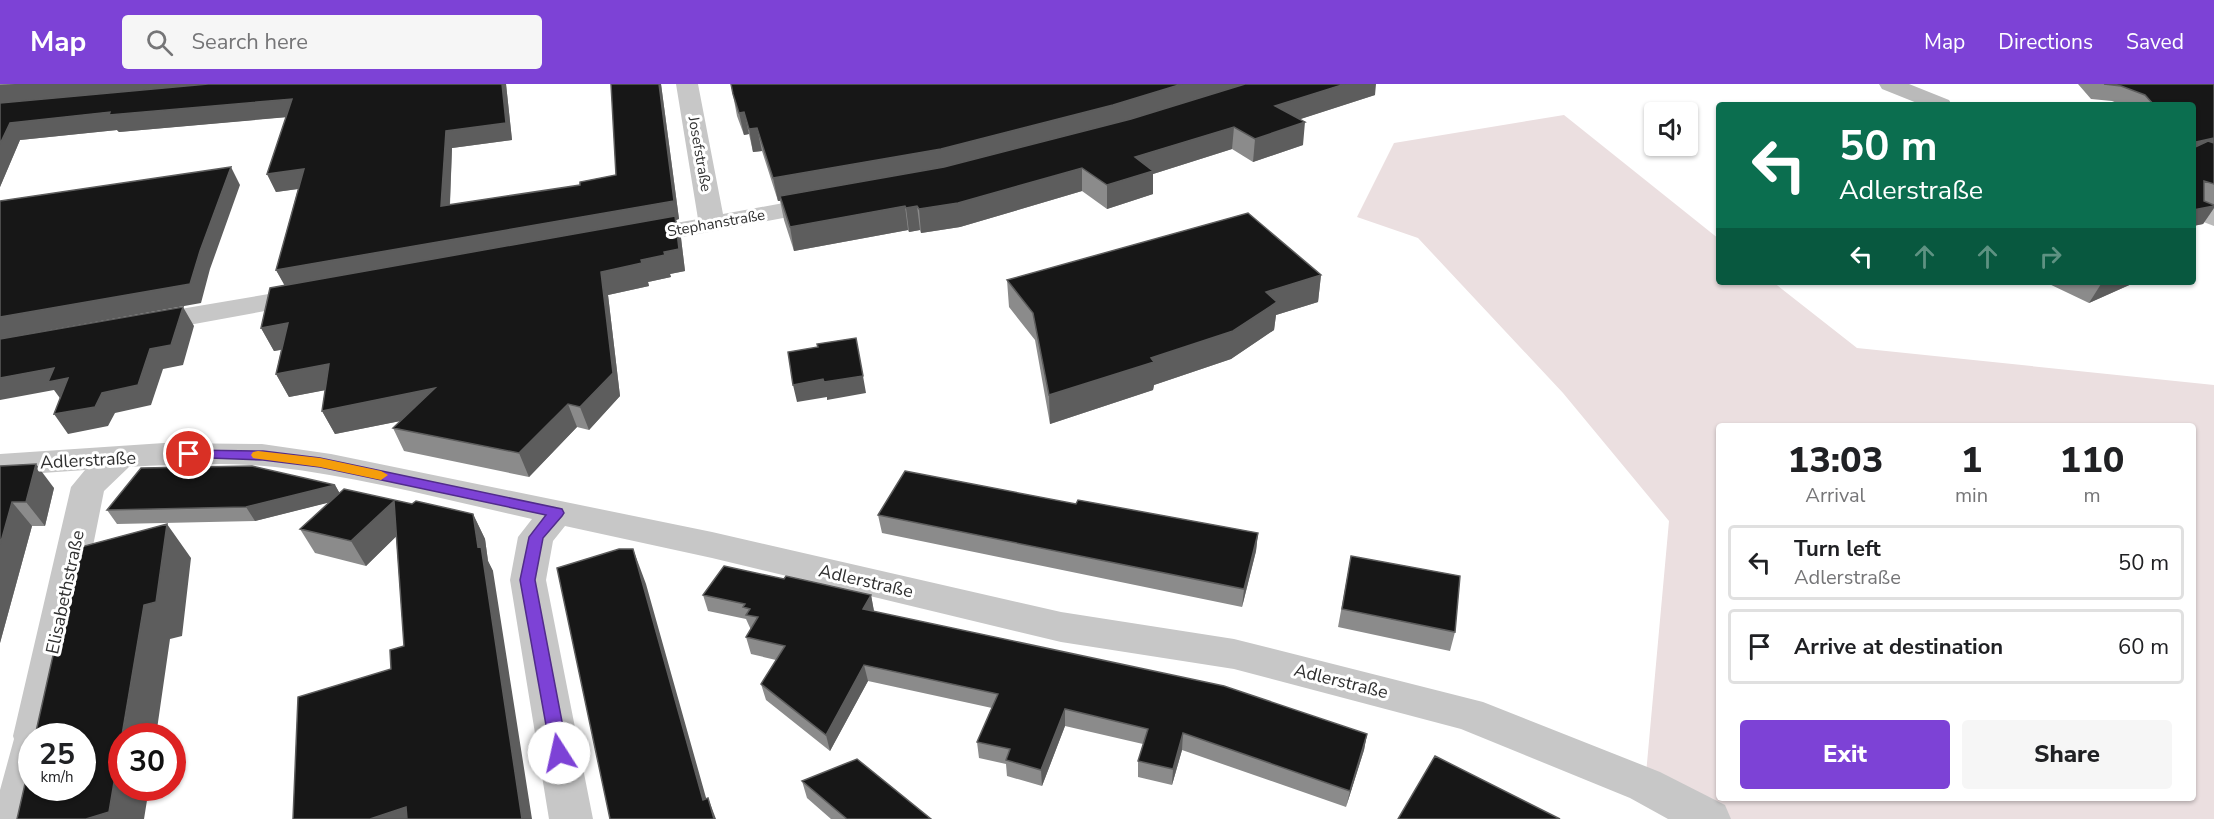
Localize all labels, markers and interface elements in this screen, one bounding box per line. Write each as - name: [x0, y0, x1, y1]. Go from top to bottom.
- search box: [122, 15, 542, 69]
- text: Map: [30, 23, 86, 61]
- icon: search: [143, 26, 176, 59]
- text: Search here: [191, 27, 308, 57]
- text: Map: [1924, 28, 1965, 56]
- text: Directions: [1998, 28, 2093, 56]
- text: Saved: [2126, 28, 2184, 56]
- map controls: [1644, 102, 1698, 156]
- button: sound: [1644, 102, 1698, 156]
- street label: Josefstraße: [683, 114, 716, 193]
- text: 50 m: [1839, 118, 1938, 175]
- icon: left: [1740, 126, 1818, 204]
- text: Adlerstraße: [1839, 172, 1983, 209]
- street label: Stephanstraße: [666, 205, 766, 241]
- icon: left: [1845, 240, 1878, 273]
- icon: ahead: [1908, 240, 1941, 273]
- icon: ahead: [1971, 240, 2004, 273]
- icon: right: [2034, 240, 2067, 273]
- pin: [163, 428, 214, 479]
- text: 13:03: [1788, 436, 1883, 485]
- text: 1: [1961, 436, 1982, 485]
- text: 110: [2060, 436, 2124, 485]
- icon: arrive: [172, 437, 205, 470]
- street label: Adlerstraße: [39, 446, 137, 474]
- text: Arrival: [1805, 482, 1866, 509]
- text: min: [1955, 482, 1988, 509]
- text: m: [2083, 482, 2101, 509]
- street label: Elisabethstraße: [40, 528, 90, 656]
- text: Turn left: [1794, 534, 1881, 564]
- icon: left: [1743, 546, 1776, 579]
- text: 50 m: [2118, 548, 2169, 578]
- street label: Adlerstraße: [816, 558, 916, 604]
- text: Adlerstraße: [1794, 564, 1901, 591]
- icon: arrive: [1743, 630, 1776, 663]
- text: Arrive at destination: [1794, 632, 2003, 662]
- text: 60 m: [2118, 632, 2169, 662]
- street label: Adlerstraße: [1291, 658, 1391, 704]
- button: Exit: [1740, 720, 1950, 789]
- button: Share: [1962, 720, 2172, 789]
- position arrow: [527, 721, 591, 785]
- speed limit sign: 30: [108, 723, 186, 801]
- text: 25: [39, 734, 75, 775]
- text: km/h: [40, 767, 74, 787]

